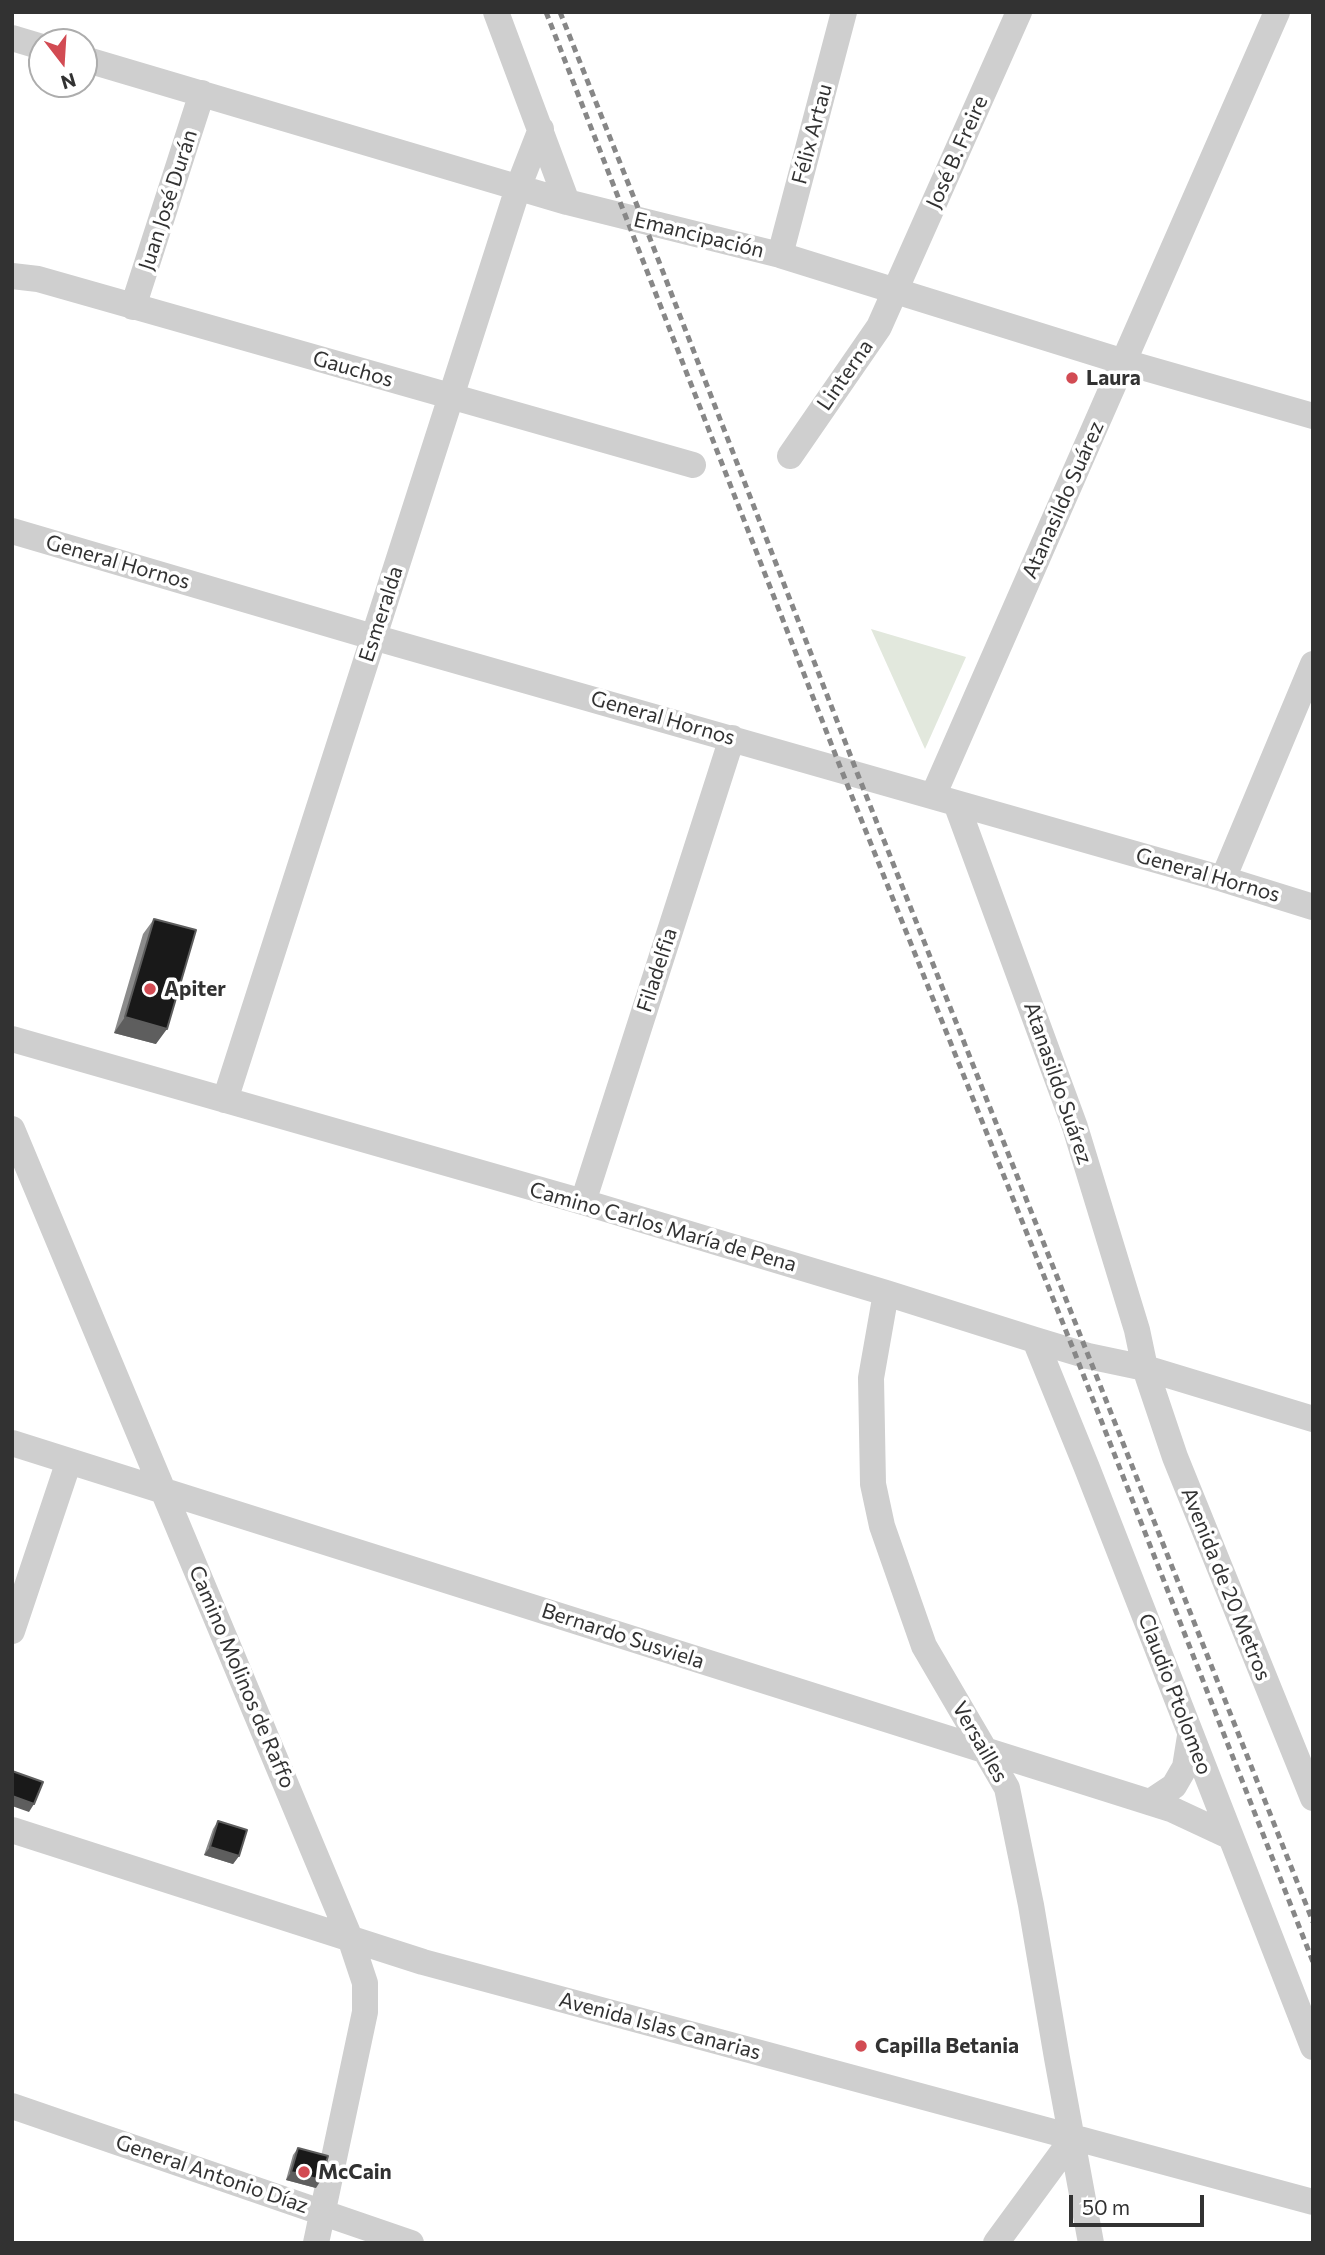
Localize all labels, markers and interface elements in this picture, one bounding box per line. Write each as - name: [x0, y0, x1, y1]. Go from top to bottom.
- north arrow: [28, 28, 98, 98]
- text: N: [59, 69, 79, 95]
- street label: Félix Artau: [787, 81, 837, 187]
- street label: José B. Freire: [921, 92, 993, 212]
- street label: Juan José Durán: [133, 127, 203, 273]
- street label: Emancipación: [631, 207, 767, 263]
- street label: Linterna: [812, 335, 878, 415]
- street label: Gauchos: [310, 346, 396, 392]
- place label: Laura: [1086, 365, 1141, 391]
- marker: Laura: [1064, 370, 1080, 386]
- street label: Atanasildo Suárez: [1017, 417, 1109, 583]
- street label: General Hornos: [43, 529, 193, 595]
- street label: Esmeralda: [354, 563, 408, 665]
- street label: General Hornos: [588, 685, 738, 751]
- street label: General Hornos: [1133, 842, 1283, 908]
- street label: Filadelfia: [632, 925, 682, 1015]
- place label: Apiter: [164, 976, 226, 1002]
- marker: Apiter: [142, 981, 158, 997]
- street label: Atanasildo Suárez: [1018, 999, 1098, 1167]
- street label: Camino Carlos María de Pena: [527, 1177, 799, 1277]
- street label: Avenida de 20 Metros: [1176, 1484, 1276, 1684]
- street label: Camino Molinos de Raffo: [184, 1562, 300, 1792]
- street label: Bernardo Susviela: [538, 1598, 708, 1674]
- street label: Claudio Ptolomeo: [1133, 1610, 1217, 1778]
- street label: Versailles: [947, 1697, 1013, 1787]
- street label: Avenida Islas Canarias: [556, 1987, 764, 2065]
- place label: Capilla Betania: [875, 2033, 1019, 2059]
- marker: Capilla Betania: [853, 2038, 869, 2054]
- street label: General Antonio Díaz: [112, 2129, 312, 2219]
- place label: McCain: [318, 2159, 392, 2185]
- marker: McCain: [296, 2164, 312, 2180]
- scale bar: [1073, 2182, 1208, 2226]
- text: 50 m: [1082, 2194, 1130, 2219]

